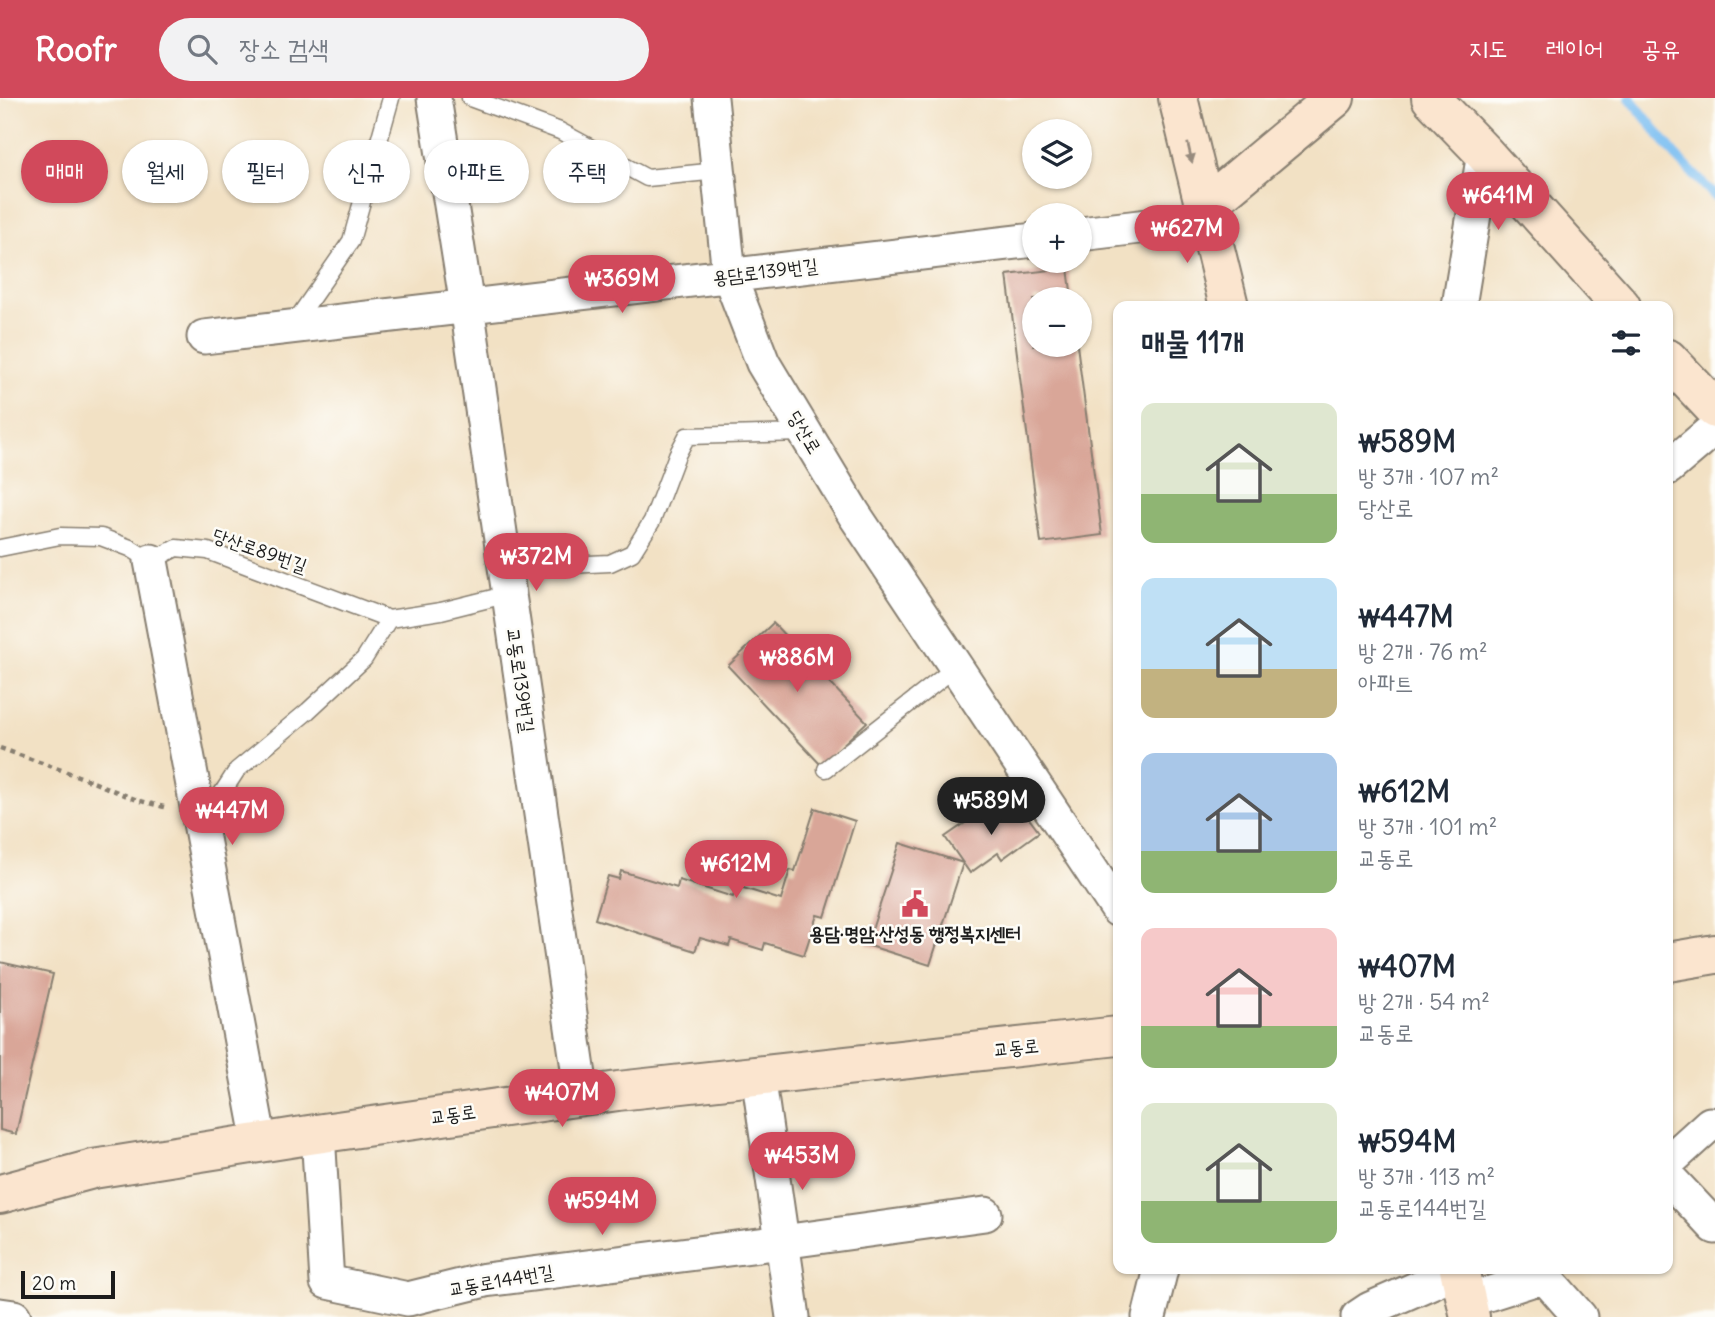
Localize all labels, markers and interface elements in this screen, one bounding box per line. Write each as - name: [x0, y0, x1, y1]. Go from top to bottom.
- search box: [159, 18, 649, 81]
- text: Roofr: [35, 28, 117, 70]
- icon: search: [183, 30, 221, 68]
- text: 장소 검색: [239, 32, 329, 65]
- text: 지도: [1469, 33, 1507, 63]
- text: 레이어: [1545, 33, 1603, 63]
- text: 공유: [1641, 33, 1680, 63]
- map controls: [1022, 119, 1092, 357]
- button: layers: [1022, 119, 1092, 189]
- chip: 매매: [21, 140, 108, 203]
- chip: 월세: [122, 140, 208, 203]
- chip: 필터: [222, 140, 309, 203]
- chip: 신규: [323, 140, 410, 203]
- chip: 아파트: [424, 140, 529, 203]
- chip: 주택: [543, 140, 630, 203]
- one-way arrow: [1185, 142, 1196, 164]
- pin: ₩641M: [1449, 172, 1547, 232]
- text: ₩641M: [1462, 180, 1534, 209]
- button: +: [1022, 203, 1092, 273]
- pin: ₩627M: [1138, 206, 1236, 265]
- text: ₩627M: [1151, 213, 1223, 242]
- street label: 용담로139번길: [711, 253, 819, 289]
- pin: ₩369M: [573, 256, 671, 315]
- text: ₩369M: [584, 263, 660, 292]
- button: −: [1022, 287, 1092, 357]
- text: 매물 11개: [1141, 323, 1244, 361]
- icon: filters: [1607, 324, 1645, 362]
- street label: 당산로: [783, 406, 827, 458]
- text: ₩589M: [1358, 422, 1456, 460]
- icon: home: [1197, 431, 1281, 515]
- text: 방 3개 · 107 m²: [1358, 462, 1499, 491]
- text: 당산로: [1358, 493, 1414, 522]
- street label: 당산로89번길: [210, 523, 310, 577]
- pin: ₩372M: [487, 533, 585, 593]
- text: ₩372M: [500, 541, 572, 570]
- text: ₩447M: [1358, 597, 1454, 635]
- icon: home: [1197, 606, 1281, 690]
- street label: 교동로139번길: [502, 626, 540, 734]
- pin: ₩886M: [748, 634, 846, 694]
- text: 방 2개 · 76 m²: [1358, 637, 1488, 666]
- text: ₩886M: [759, 642, 835, 671]
- text: 아파트: [1358, 668, 1414, 697]
- text: ₩612M: [1358, 772, 1450, 810]
- pin: ₩589M: [942, 778, 1040, 837]
- icon: home: [1197, 781, 1281, 865]
- text: ₩589M: [953, 785, 1029, 814]
- pin: ₩447M: [183, 788, 281, 847]
- text: ₩447M: [195, 795, 269, 824]
- text: 방 3개 · 101 m²: [1358, 812, 1497, 841]
- pin: ₩612M: [687, 840, 785, 900]
- text: 교동로: [1358, 843, 1414, 872]
- text: ₩612M: [701, 848, 771, 877]
- public building icon: 용담·명암·산성동 행정복지센터: [900, 889, 930, 919]
- place label: 용담·명암·산성동 행정복지센터: [809, 921, 1021, 945]
- text: ₩407M: [1358, 947, 1456, 985]
- icon: home: [1197, 956, 1281, 1040]
- text: 방 2개 · 54 m²: [1358, 987, 1490, 1016]
- text: 교동로: [1358, 1018, 1414, 1047]
- street label: 교동로: [992, 1033, 1040, 1061]
- pin: ₩407M: [513, 1070, 611, 1129]
- text: ₩407M: [524, 1077, 600, 1106]
- street label: 교동로: [429, 1099, 477, 1129]
- text: ₩594M: [1358, 1122, 1457, 1160]
- icon: home: [1197, 1131, 1281, 1215]
- pin: ₩453M: [753, 1132, 851, 1192]
- text: ₩453M: [764, 1140, 840, 1169]
- text: 방 3개 · 113 m²: [1358, 1162, 1495, 1191]
- pin: ₩594M: [553, 1178, 651, 1237]
- text: ₩594M: [564, 1185, 640, 1214]
- text: 교동로144번길: [1358, 1193, 1486, 1222]
- street label: 교동로144번길: [447, 1259, 555, 1301]
- scale bar: [21, 1268, 116, 1300]
- text: 20 m: [32, 1271, 76, 1295]

